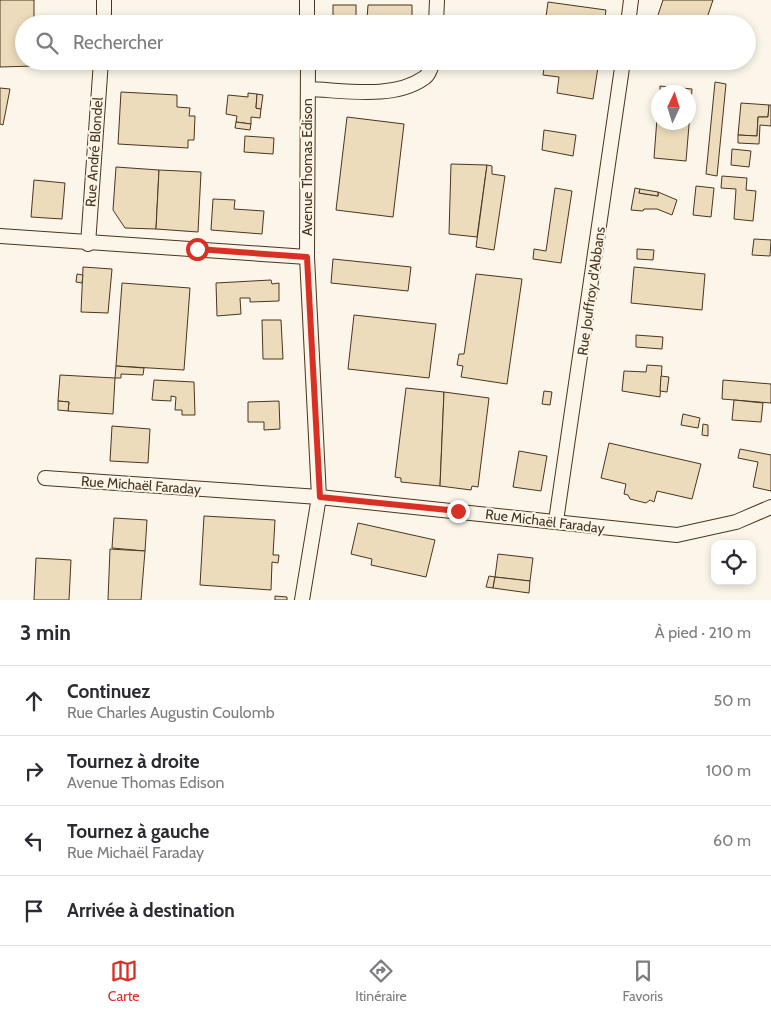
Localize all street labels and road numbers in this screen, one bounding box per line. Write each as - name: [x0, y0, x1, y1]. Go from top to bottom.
- street label: Rue André Blondel: [81, 96, 107, 207]
- street label: Avenue Thomas Edison: [298, 98, 316, 236]
- street label: Rue Jouffroy d'Abbans: [573, 225, 609, 356]
- street label: Rue Michaël Faraday: [81, 472, 201, 498]
- street label: Rue Michaël Faraday: [484, 505, 606, 537]

